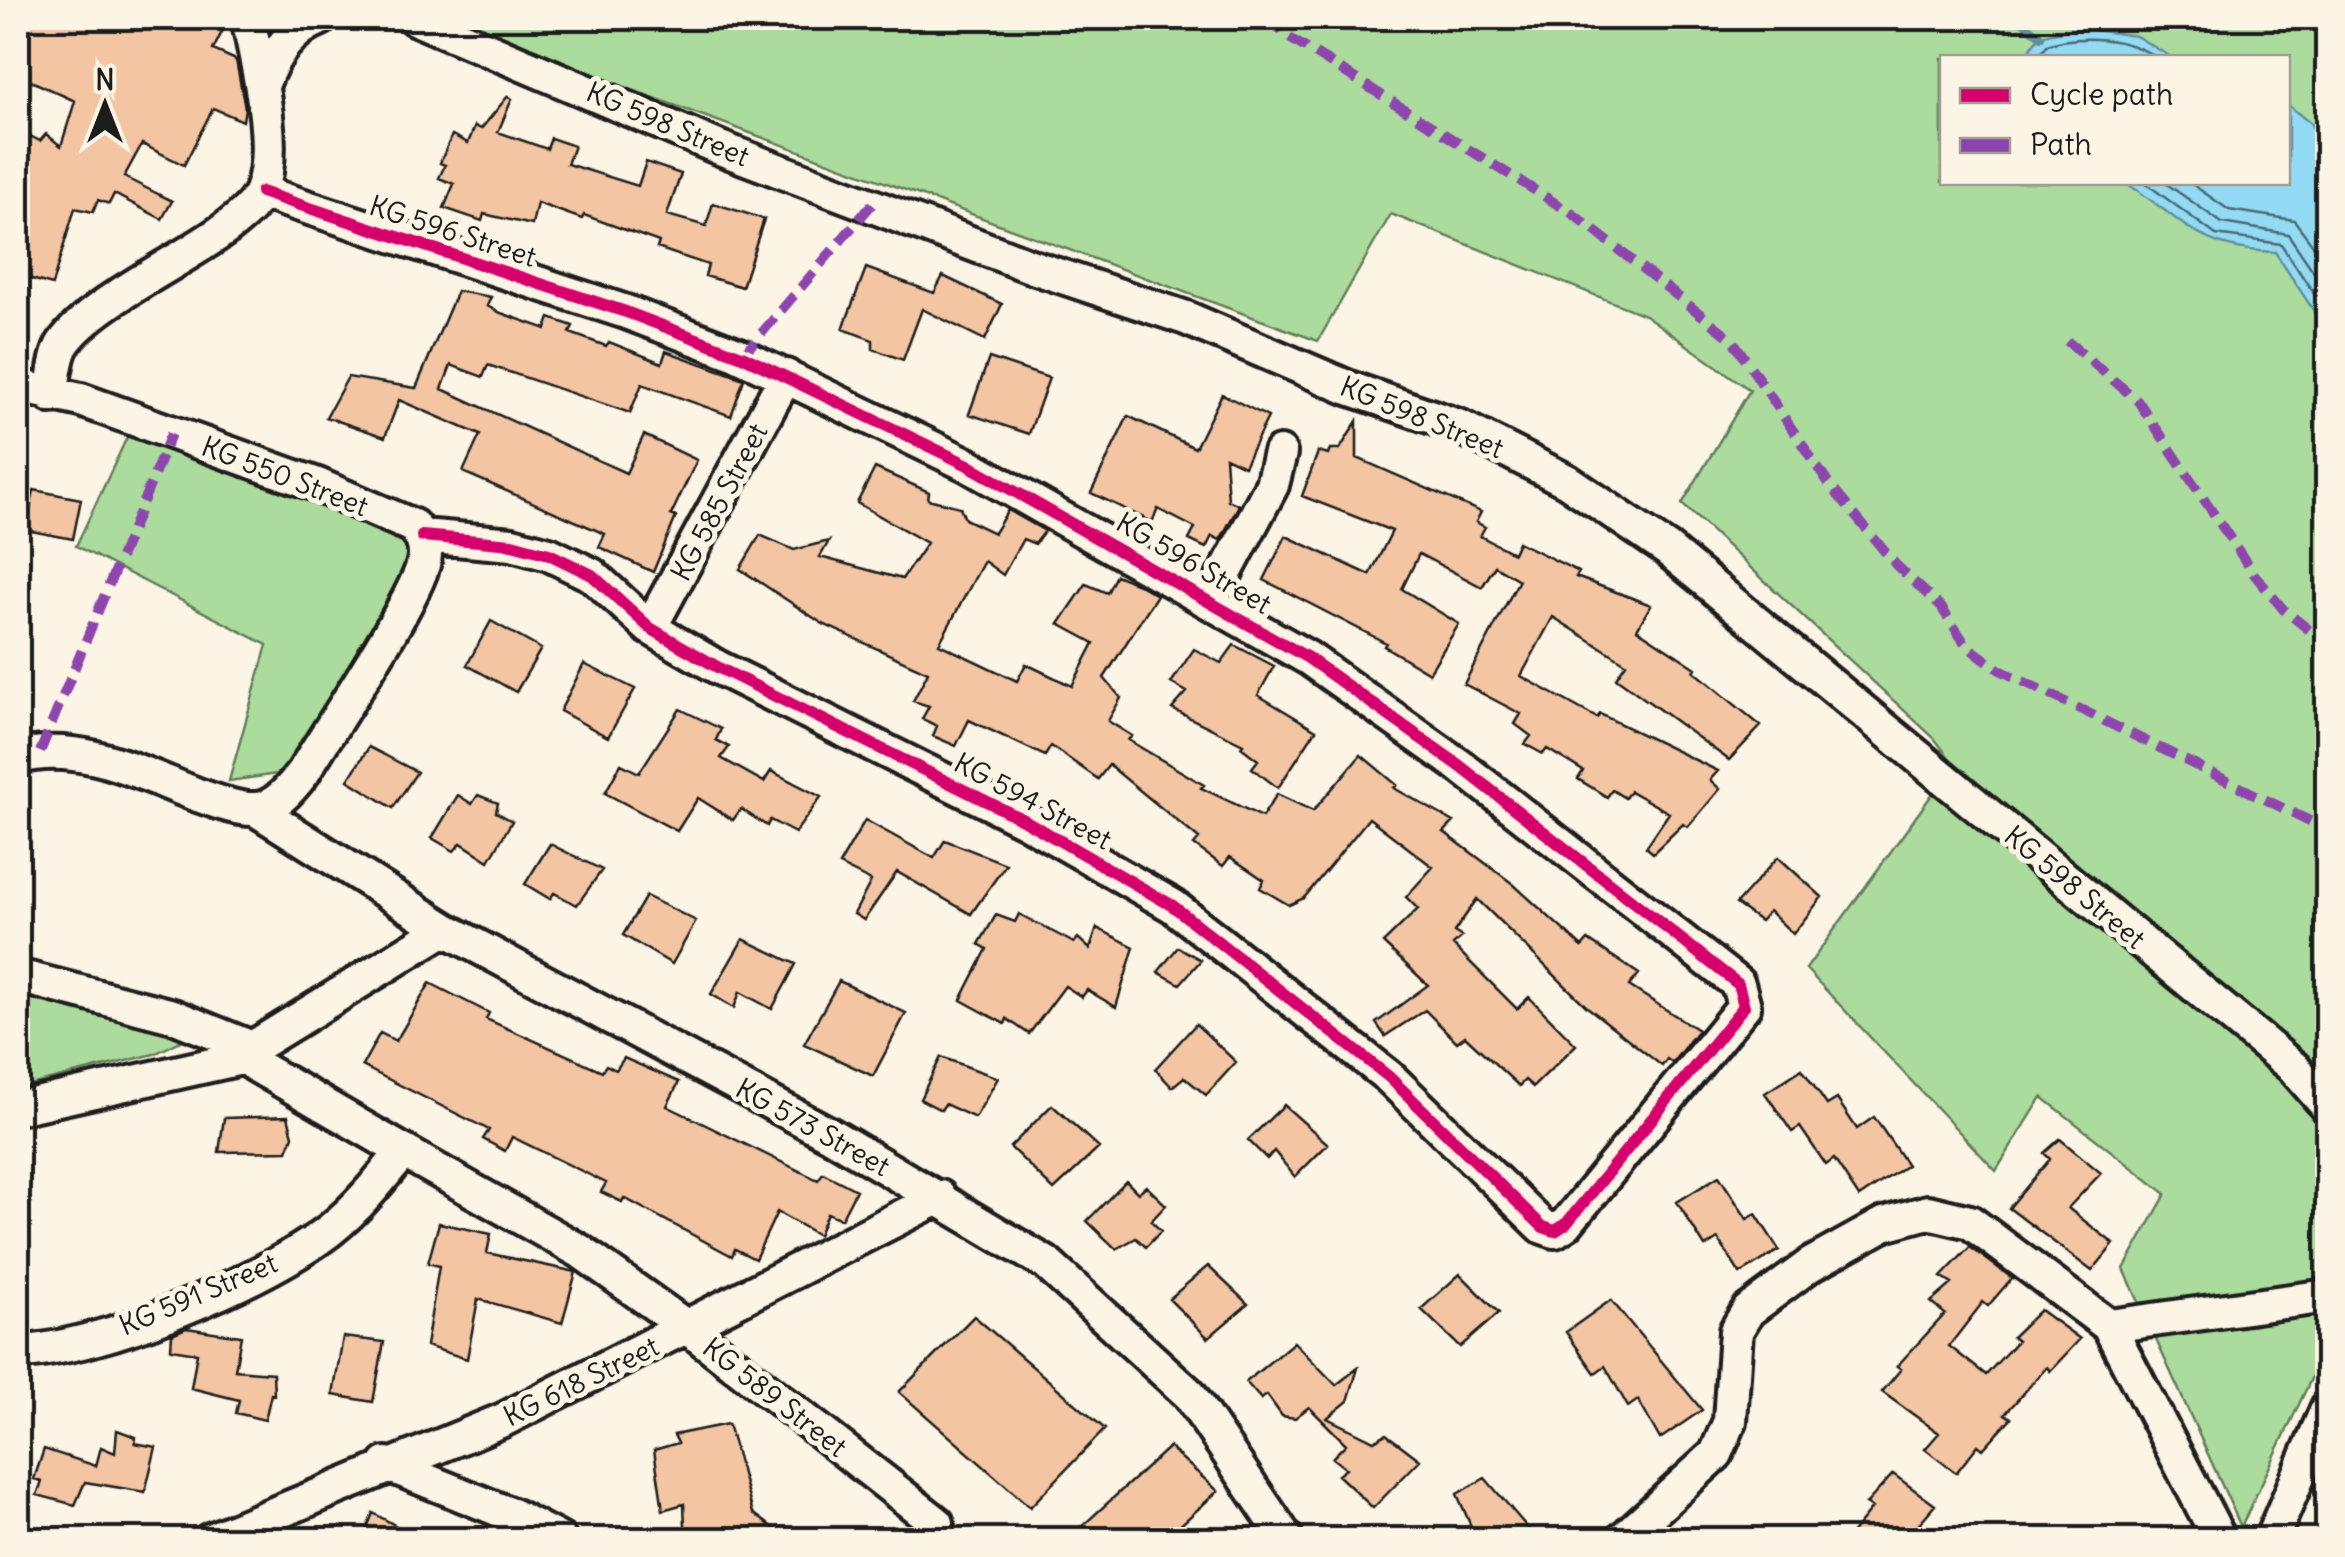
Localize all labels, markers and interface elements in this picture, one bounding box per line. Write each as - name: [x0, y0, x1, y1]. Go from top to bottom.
- north arrow: [55, 55, 155, 155]
- legend: [1940, 55, 2290, 185]
- text: N: [95, 62, 115, 98]
- street label: KG 598 Street: [581, 74, 755, 174]
- text: Cycle path: [2030, 75, 2173, 113]
- text: Path: [2030, 125, 2092, 163]
- street label: KG 596 Street: [365, 187, 541, 275]
- street label: KG 598 Street: [1335, 368, 1509, 466]
- street label: KG 585 Street: [662, 417, 776, 587]
- street label: KG 550 Street: [197, 428, 373, 524]
- street label: KG 596 Street: [1110, 504, 1278, 622]
- street label: KG 594 Street: [948, 744, 1118, 858]
- street label: KG 598 Street: [1997, 818, 2153, 956]
- street label: KG 573 Street: [730, 1070, 896, 1184]
- street label: KG 591 Street: [114, 1245, 282, 1343]
- street label: KG 618 Street: [497, 1328, 665, 1434]
- street label: KG 589 Street: [696, 1329, 854, 1465]

